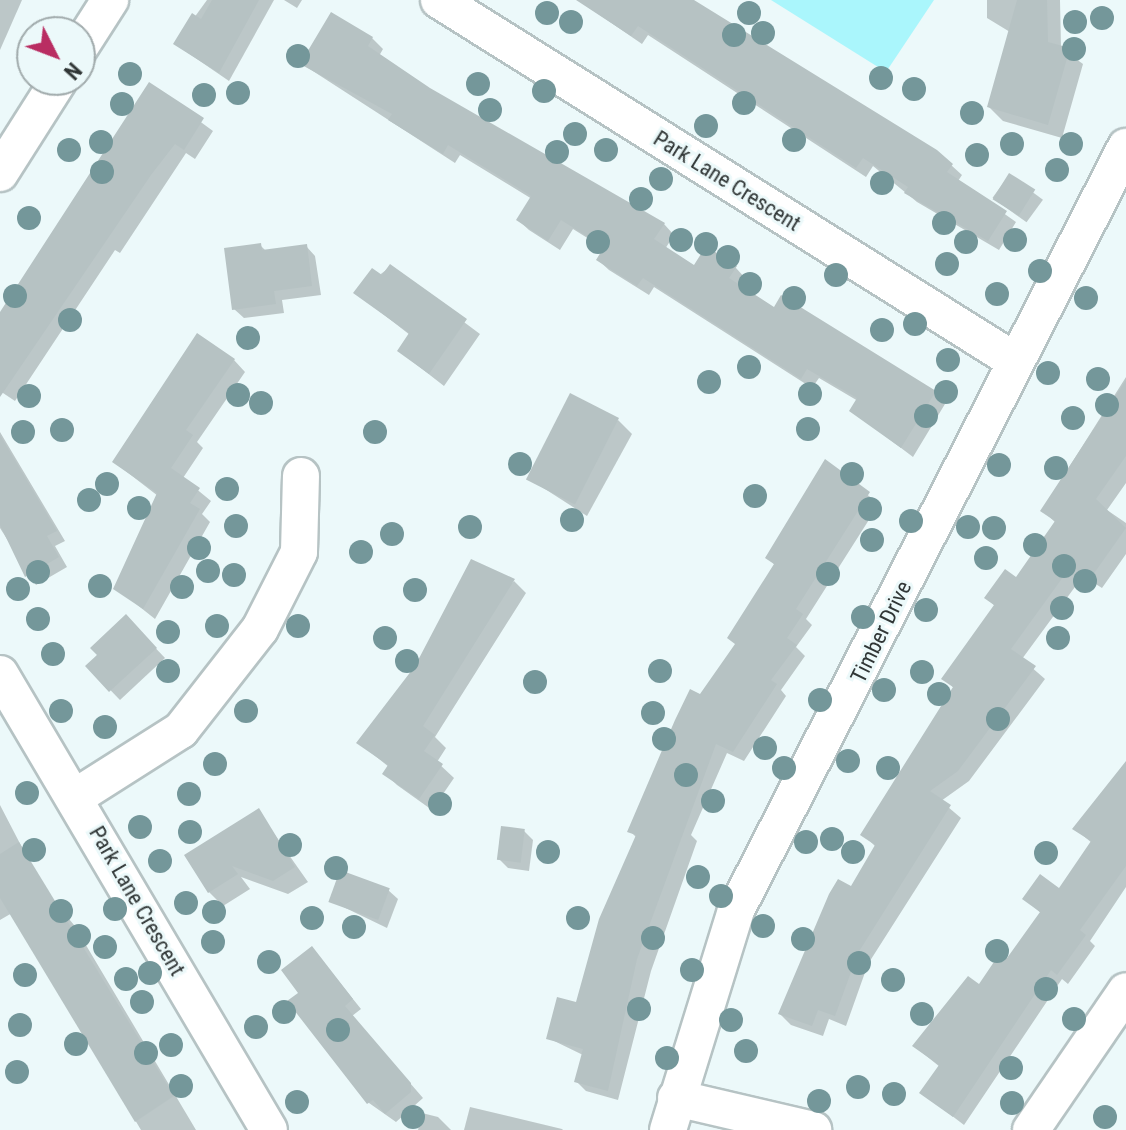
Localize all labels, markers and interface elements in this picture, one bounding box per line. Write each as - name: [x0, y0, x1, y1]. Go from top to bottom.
- north arrow: [16, 16, 96, 96]
- text: N: [59, 58, 87, 84]
- street label: Park Lane Crescent: [649, 125, 805, 237]
- street label: Timber Drive: [845, 577, 917, 687]
- street label: Park Lane Crescent: [84, 822, 190, 980]

